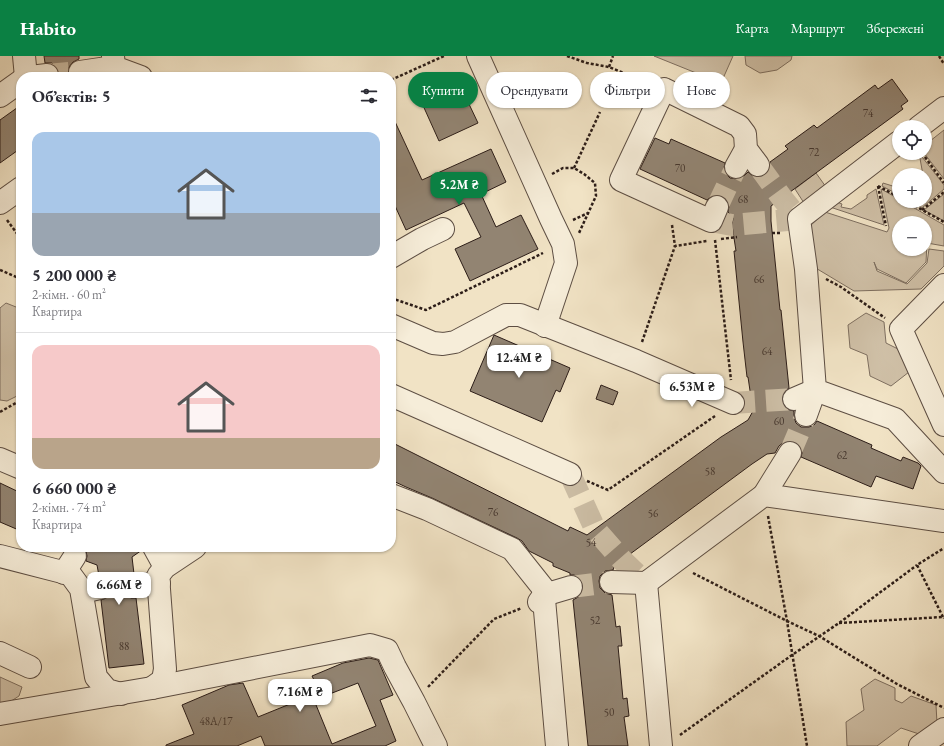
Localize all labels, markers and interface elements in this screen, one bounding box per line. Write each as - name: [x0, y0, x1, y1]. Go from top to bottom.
- text: Habito: [20, 16, 76, 41]
- text: Карта: [735, 19, 769, 37]
- text: Маршрут: [791, 19, 845, 37]
- text: Збережені: [867, 19, 924, 37]
- chip: Купити: [408, 72, 478, 108]
- chip: Орендувати: [486, 72, 582, 108]
- chip: Фільтри: [590, 72, 665, 108]
- chip: Нове: [673, 72, 730, 108]
- text: Об’єктів: 5: [32, 85, 111, 107]
- icon: filters: [358, 85, 380, 107]
- house number: 74: [863, 106, 874, 120]
- map controls: [892, 120, 932, 256]
- button: locate: [892, 120, 932, 160]
- house number: 72: [809, 145, 820, 159]
- icon: home: [170, 158, 242, 230]
- house number: 70: [675, 161, 685, 175]
- button: +: [892, 168, 932, 208]
- pin: 5.2M ₴: [426, 172, 492, 206]
- text: 5.2M ₴: [439, 176, 479, 193]
- house number: 68: [738, 192, 748, 206]
- button: −: [892, 216, 932, 256]
- text: 5 200 000 ₴: [32, 264, 116, 286]
- house number: 66: [754, 272, 765, 286]
- text: 2-кімн. · 60 m²: [32, 286, 106, 303]
- text: Квартира: [32, 303, 82, 320]
- house number: 64: [762, 344, 773, 358]
- pin: 12.4M ₴: [482, 345, 556, 379]
- text: 12.4M ₴: [496, 349, 542, 366]
- icon: home: [170, 371, 242, 443]
- pin: 6.53M ₴: [655, 374, 729, 408]
- text: 6.53M ₴: [669, 378, 715, 395]
- house number: 60: [774, 414, 784, 428]
- house number: 62: [837, 448, 848, 462]
- house number: 58: [705, 464, 715, 478]
- text: 6 660 000 ₴: [32, 477, 116, 499]
- text: 2-кімн. · 74 m²: [32, 499, 106, 516]
- house number: 76: [488, 505, 499, 519]
- house number: 56: [648, 506, 659, 520]
- text: Квартира: [32, 516, 82, 533]
- house number: 54: [586, 535, 597, 549]
- pin: 6.66M ₴: [82, 572, 156, 606]
- text: 6.66M ₴: [96, 576, 142, 593]
- house number: 52: [590, 613, 601, 627]
- house number: 88: [119, 639, 129, 653]
- pin: 7.16M ₴: [263, 679, 337, 713]
- text: 7.16M ₴: [277, 683, 323, 700]
- house number: 50: [604, 705, 614, 719]
- house number: 48А/17: [199, 714, 233, 728]

